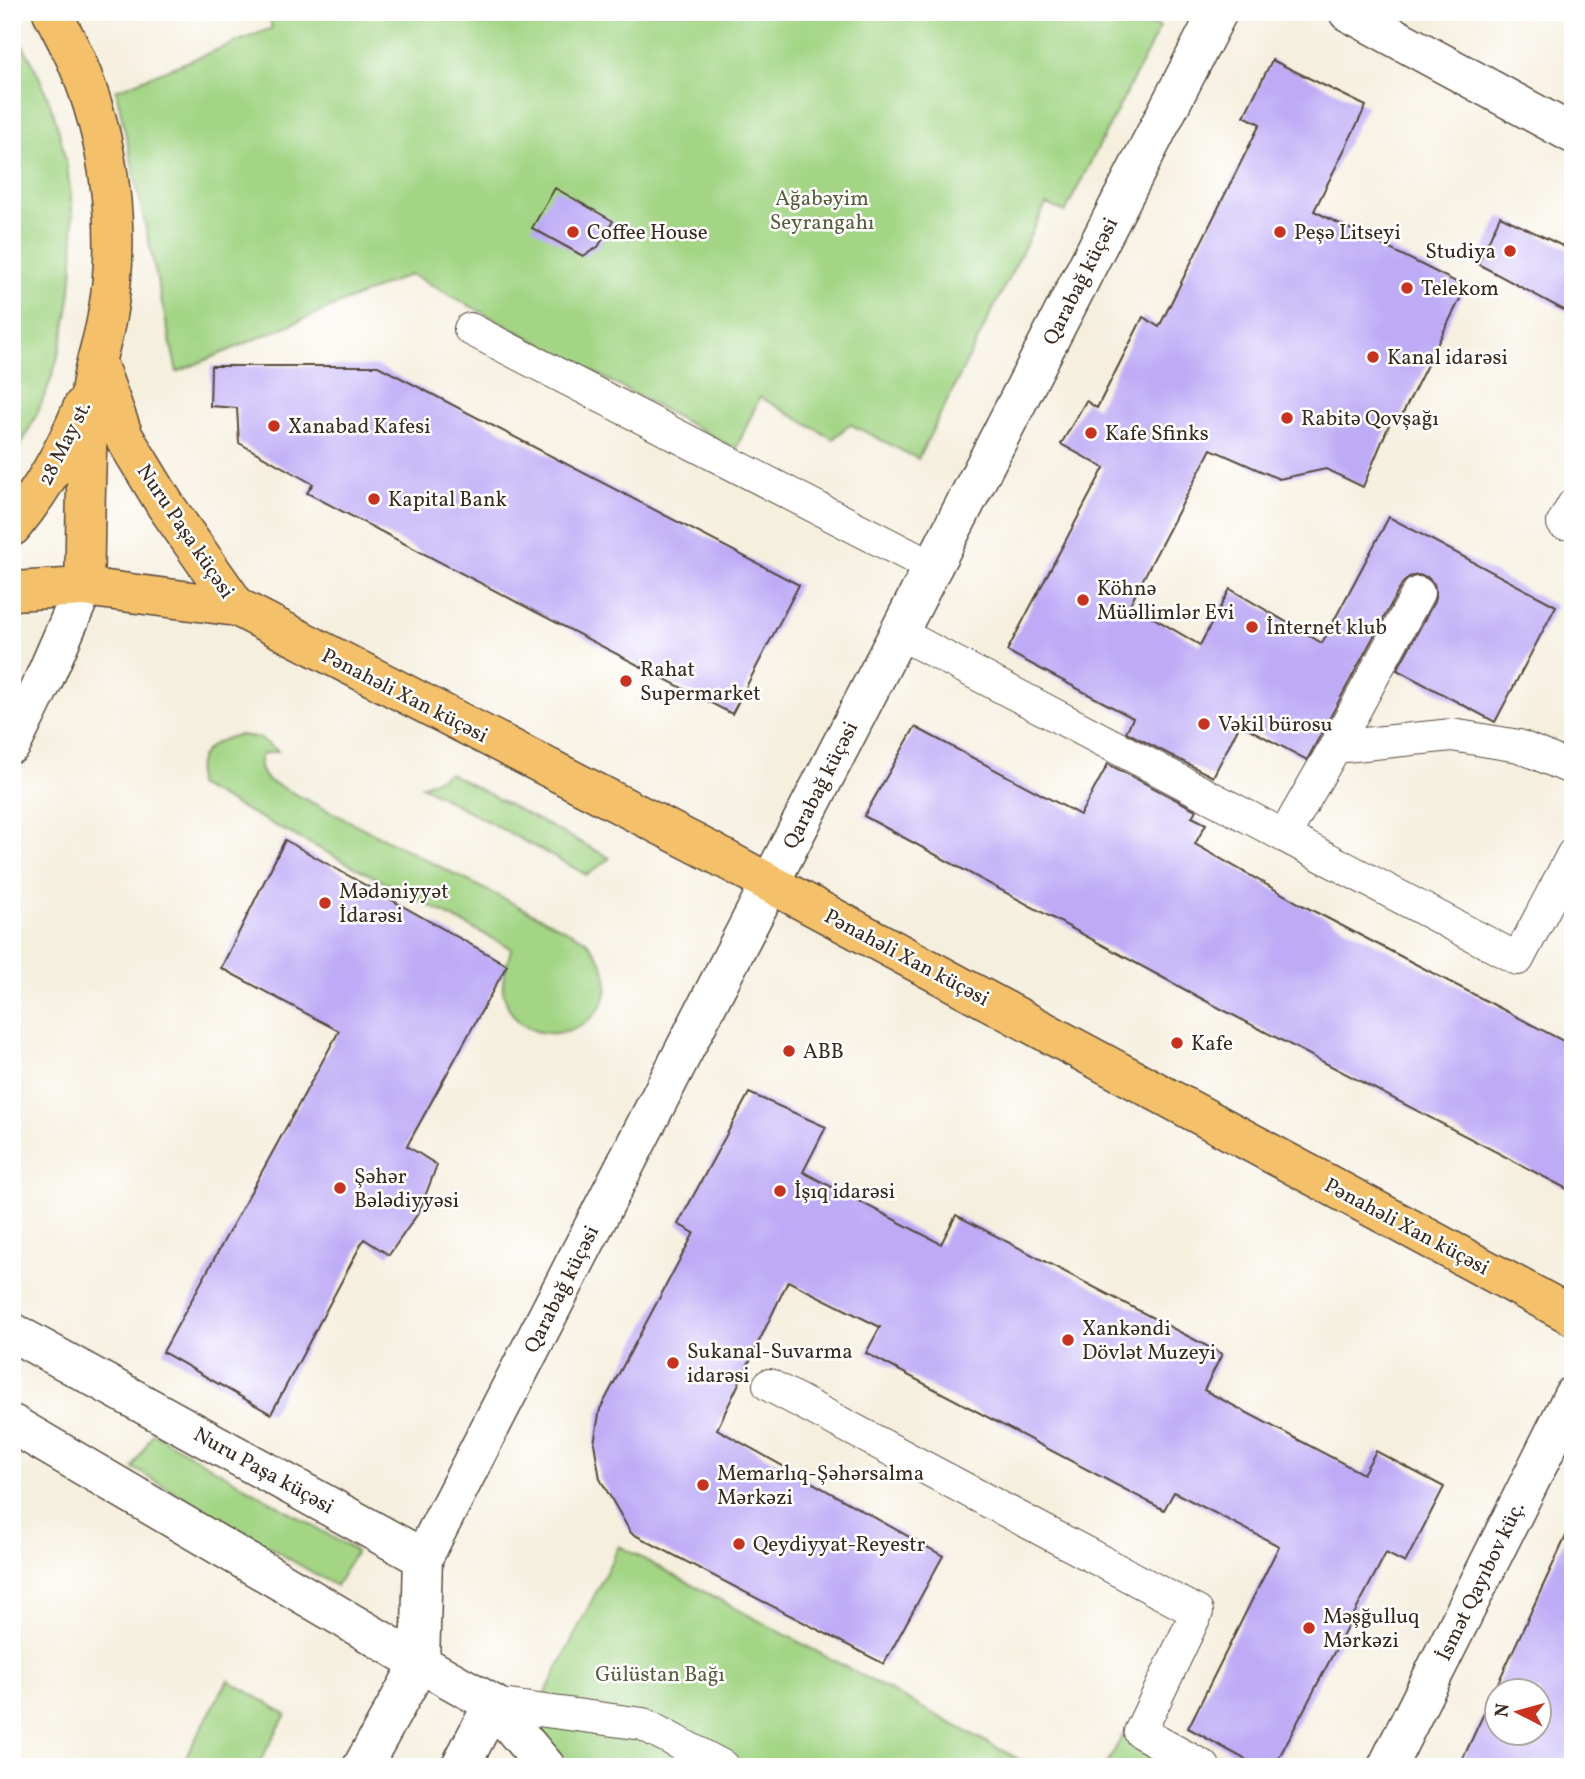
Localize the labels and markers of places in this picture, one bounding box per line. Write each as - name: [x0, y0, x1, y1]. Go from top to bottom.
- place label: Coffee House: [587, 219, 708, 248]
- place label: Peşə Litseyi: [1294, 219, 1401, 248]
- marker: Coffee House: [565, 224, 581, 240]
- marker: Peşə Litseyi: [1272, 224, 1288, 240]
- place label: Studiya: [1425, 238, 1496, 267]
- marker: Studiya: [1502, 243, 1518, 259]
- place label: Telekom: [1421, 275, 1499, 304]
- marker: Telekom: [1399, 280, 1415, 296]
- place label: Kanal idarəsi: [1387, 344, 1508, 373]
- marker: Kanal idarəsi: [1365, 349, 1381, 365]
- place label: Rabitə Qovşağı: [1301, 405, 1439, 434]
- marker: Rabitə Qovşağı: [1279, 410, 1295, 426]
- place label: Xanabad Kafesi: [288, 413, 431, 442]
- marker: Xanabad Kafesi: [266, 418, 282, 434]
- place label: Kafe Sfinks: [1105, 420, 1209, 449]
- marker: Kafe Sfinks: [1083, 425, 1099, 441]
- place label: Kapital Bank: [388, 486, 507, 515]
- marker: Kapital Bank: [366, 491, 382, 507]
- place label: Köhnə Müəllimlər Evi: [1097, 575, 1234, 628]
- marker: Köhnə Müəllimlər Evi: [1075, 592, 1091, 608]
- place label: İnternet klub: [1266, 614, 1387, 643]
- marker: İnternet klub: [1244, 619, 1260, 635]
- place label: Rahat Supermarket: [640, 656, 761, 709]
- marker: Rahat Supermarket: [618, 673, 634, 689]
- place label: Vəkil bürosu: [1218, 711, 1333, 740]
- marker: Vəkil bürosu: [1196, 716, 1212, 732]
- place label: Mədəniyyət İdarəsi: [339, 878, 449, 931]
- marker: Mədəniyyət İdarəsi: [317, 895, 333, 911]
- place label: Kafe: [1191, 1030, 1233, 1059]
- marker: Kafe: [1169, 1035, 1185, 1051]
- place label: ABB: [803, 1038, 844, 1067]
- marker: ABB: [781, 1043, 797, 1059]
- place label: Şəhər Bələdiyyəsi: [354, 1163, 459, 1216]
- place label: İşıq idarəsi: [794, 1178, 895, 1207]
- marker: Şəhər Bələdiyyəsi: [332, 1180, 348, 1196]
- marker: İşıq idarəsi: [772, 1183, 788, 1199]
- place label: Xankəndi Dövlət Muzeyi: [1082, 1315, 1216, 1368]
- marker: Xankəndi Dövlət Muzeyi: [1060, 1332, 1076, 1348]
- place label: Sukanal-Suvarma idarəsi: [687, 1338, 853, 1391]
- marker: Sukanal-Suvarma idarəsi: [665, 1355, 681, 1371]
- place label: Memarlıq-Şəhərsalma Mərkəzi: [717, 1460, 924, 1513]
- marker: Memarlıq-Şəhərsalma Mərkəzi: [695, 1477, 711, 1493]
- place label: Qeydiyyat-Reyestr: [753, 1531, 926, 1560]
- marker: Qeydiyyat-Reyestr: [731, 1536, 747, 1552]
- place label: Məşğulluq Mərkəzi: [1323, 1603, 1420, 1656]
- marker: Məşğulluq Mərkəzi: [1301, 1620, 1317, 1636]

